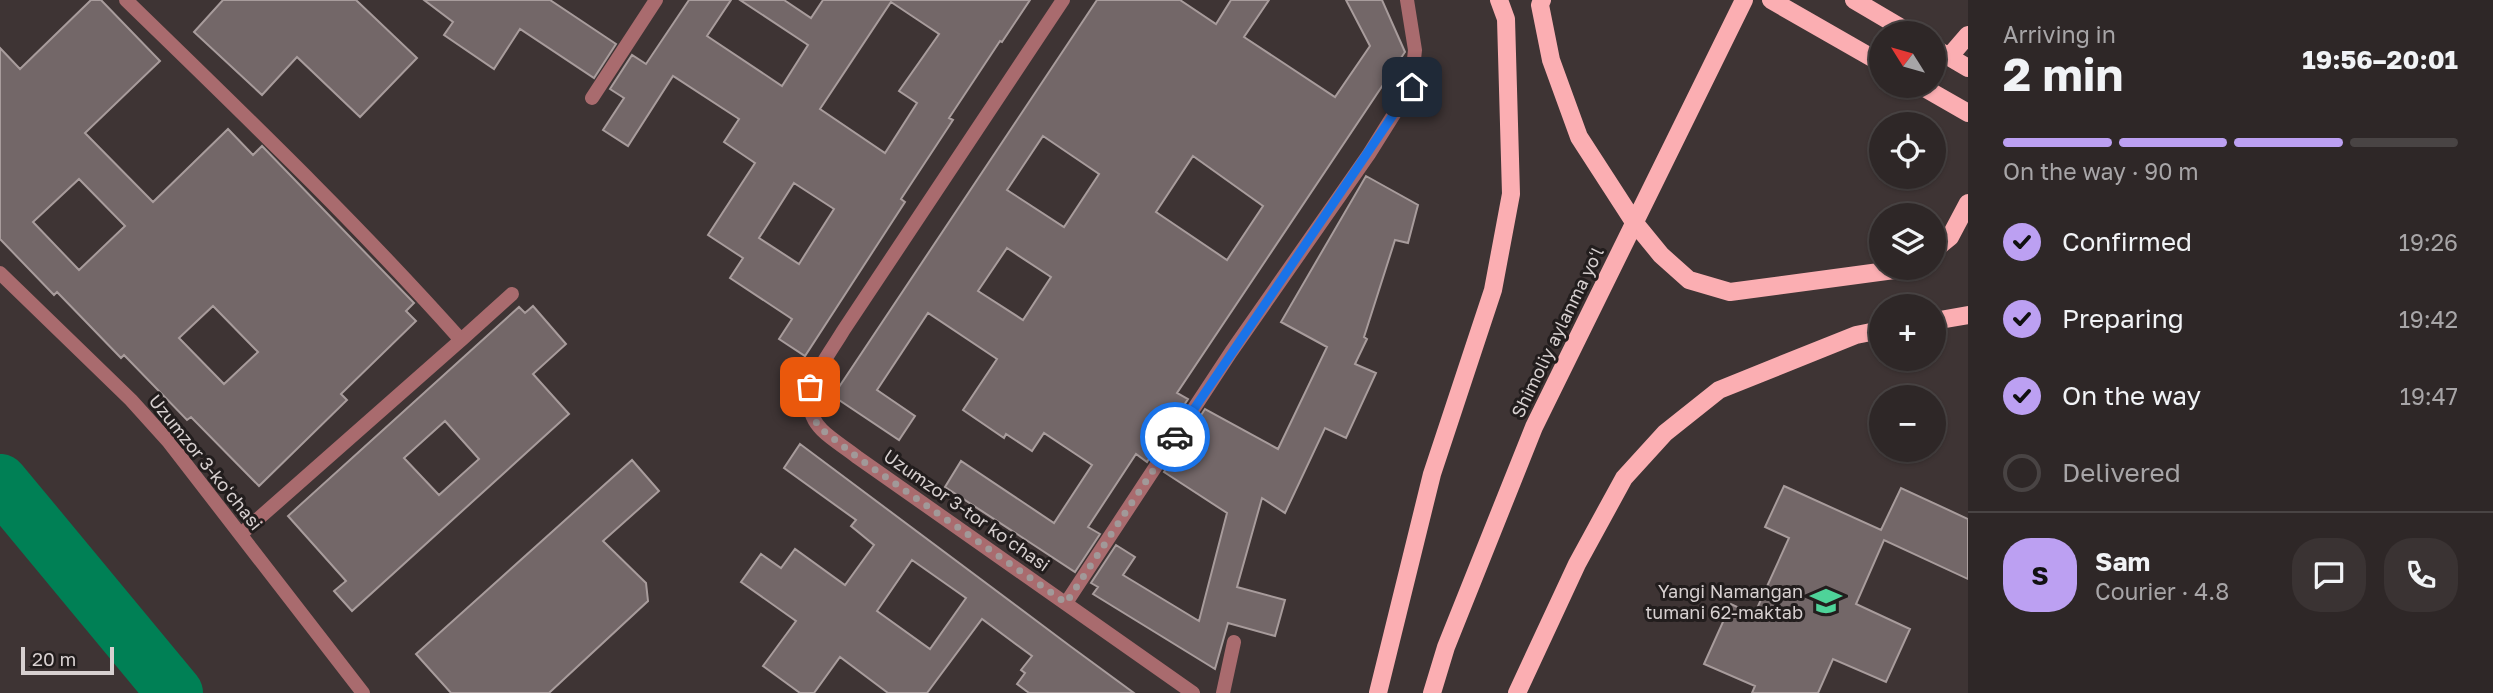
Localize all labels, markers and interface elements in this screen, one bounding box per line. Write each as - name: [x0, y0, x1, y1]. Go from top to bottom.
- text: Arriving in: [2003, 20, 2116, 48]
- north arrow: [1869, 21, 1946, 98]
- map controls: [1869, 21, 1946, 462]
- text: 19:56–20:01: [2302, 44, 2458, 75]
- text: 2 min: [2003, 46, 2123, 101]
- pin: [1382, 57, 1442, 117]
- icon: home: [1393, 68, 1431, 106]
- button: locate: [1869, 112, 1946, 189]
- text: On the way · 90 m: [2003, 157, 2199, 185]
- button: layers: [1869, 203, 1946, 280]
- icon: check: [2003, 223, 2041, 261]
- text: Confirmed: [2062, 226, 2192, 257]
- text: 19:26: [2399, 228, 2458, 256]
- street label: Shimoliy aylanma yoʻl: [1506, 243, 1608, 421]
- button: +: [1869, 294, 1946, 371]
- icon: check: [2003, 300, 2041, 338]
- text: Preparing: [2062, 303, 2184, 334]
- text: 19:42: [2399, 305, 2458, 333]
- pin: [780, 357, 840, 417]
- icon: bag: [791, 368, 829, 406]
- icon: check: [2003, 377, 2041, 415]
- text: On the way: [2062, 380, 2201, 411]
- text: 19:47: [2400, 382, 2458, 410]
- button: −: [1869, 385, 1946, 462]
- street label: Uzumzor 3-koʻchasi: [145, 390, 267, 534]
- courier: [1140, 402, 1210, 472]
- icon: car: [1156, 418, 1194, 456]
- street label: Uzumzor 3-tor koʻchasi: [880, 444, 1054, 576]
- text: Delivered: [2062, 457, 2181, 488]
- button: chat: [2292, 538, 2366, 612]
- button: phone: [2384, 538, 2458, 612]
- text: Sam: [2095, 546, 2150, 577]
- text: S: [2031, 560, 2049, 591]
- text: Courier · 4.8: [2095, 577, 2229, 605]
- place label: Yangi Namangan tumani 62-maktab: [1645, 580, 1803, 623]
- school or university icon: Yangi Namangan tumani 62-maktab: [1809, 584, 1843, 618]
- scale bar: [21, 644, 114, 676]
- text: 20 m: [32, 647, 76, 670]

